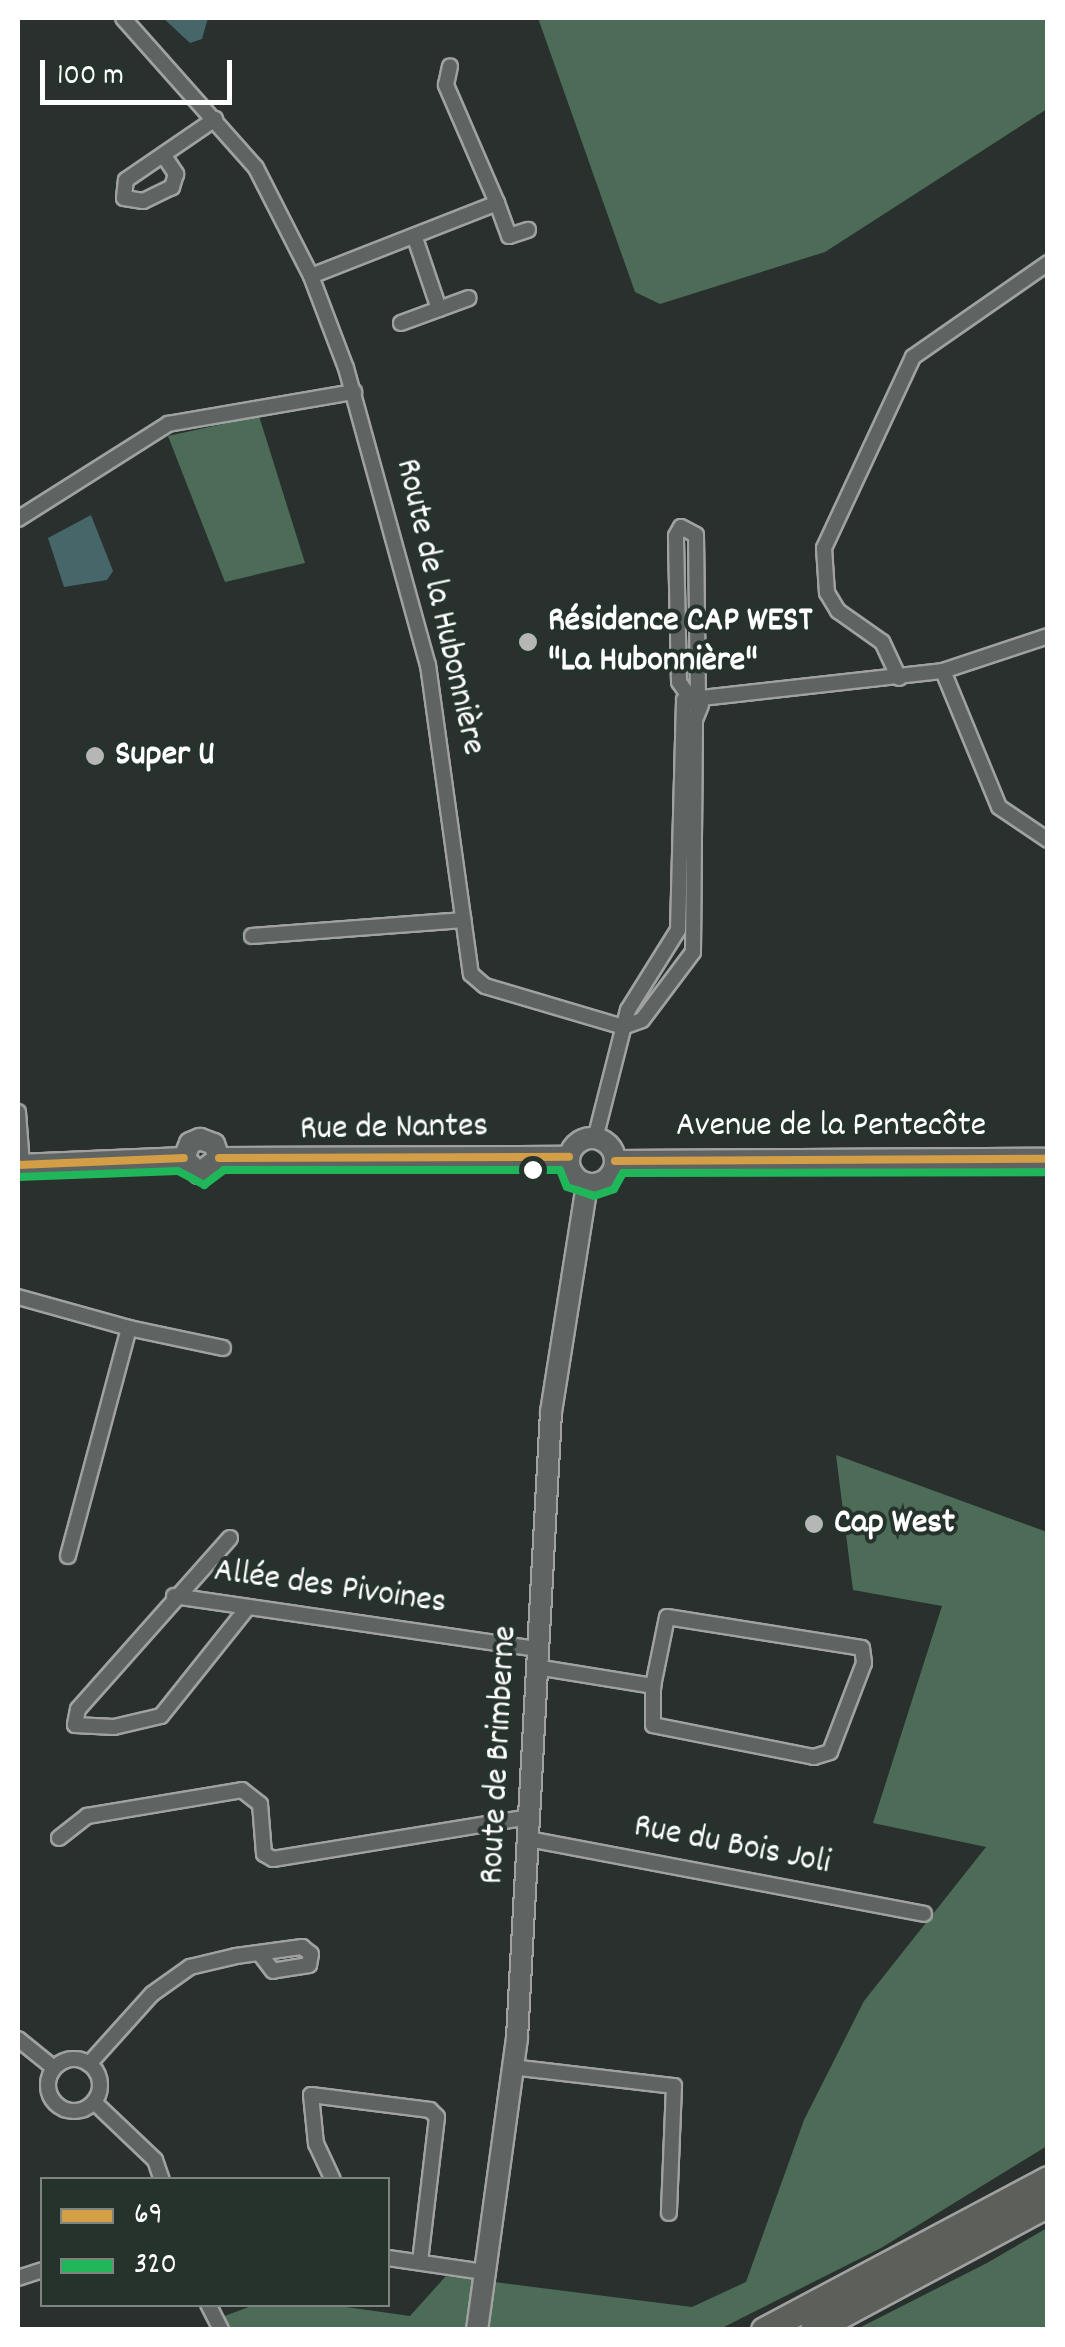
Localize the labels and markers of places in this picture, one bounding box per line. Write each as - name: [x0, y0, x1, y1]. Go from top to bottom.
- place label: Résidence CAP WEST "La Hubonnière": [548, 601, 812, 683]
- marker: Résidence CAP WEST "La Hubonnière": [517, 631, 539, 653]
- place label: Super U: [115, 735, 215, 777]
- marker: Super U: [84, 745, 106, 767]
- unlabelled marker: [523, 1160, 543, 1180]
- place label: Cap West: [834, 1503, 955, 1545]
- marker: Cap West: [803, 1513, 825, 1535]

